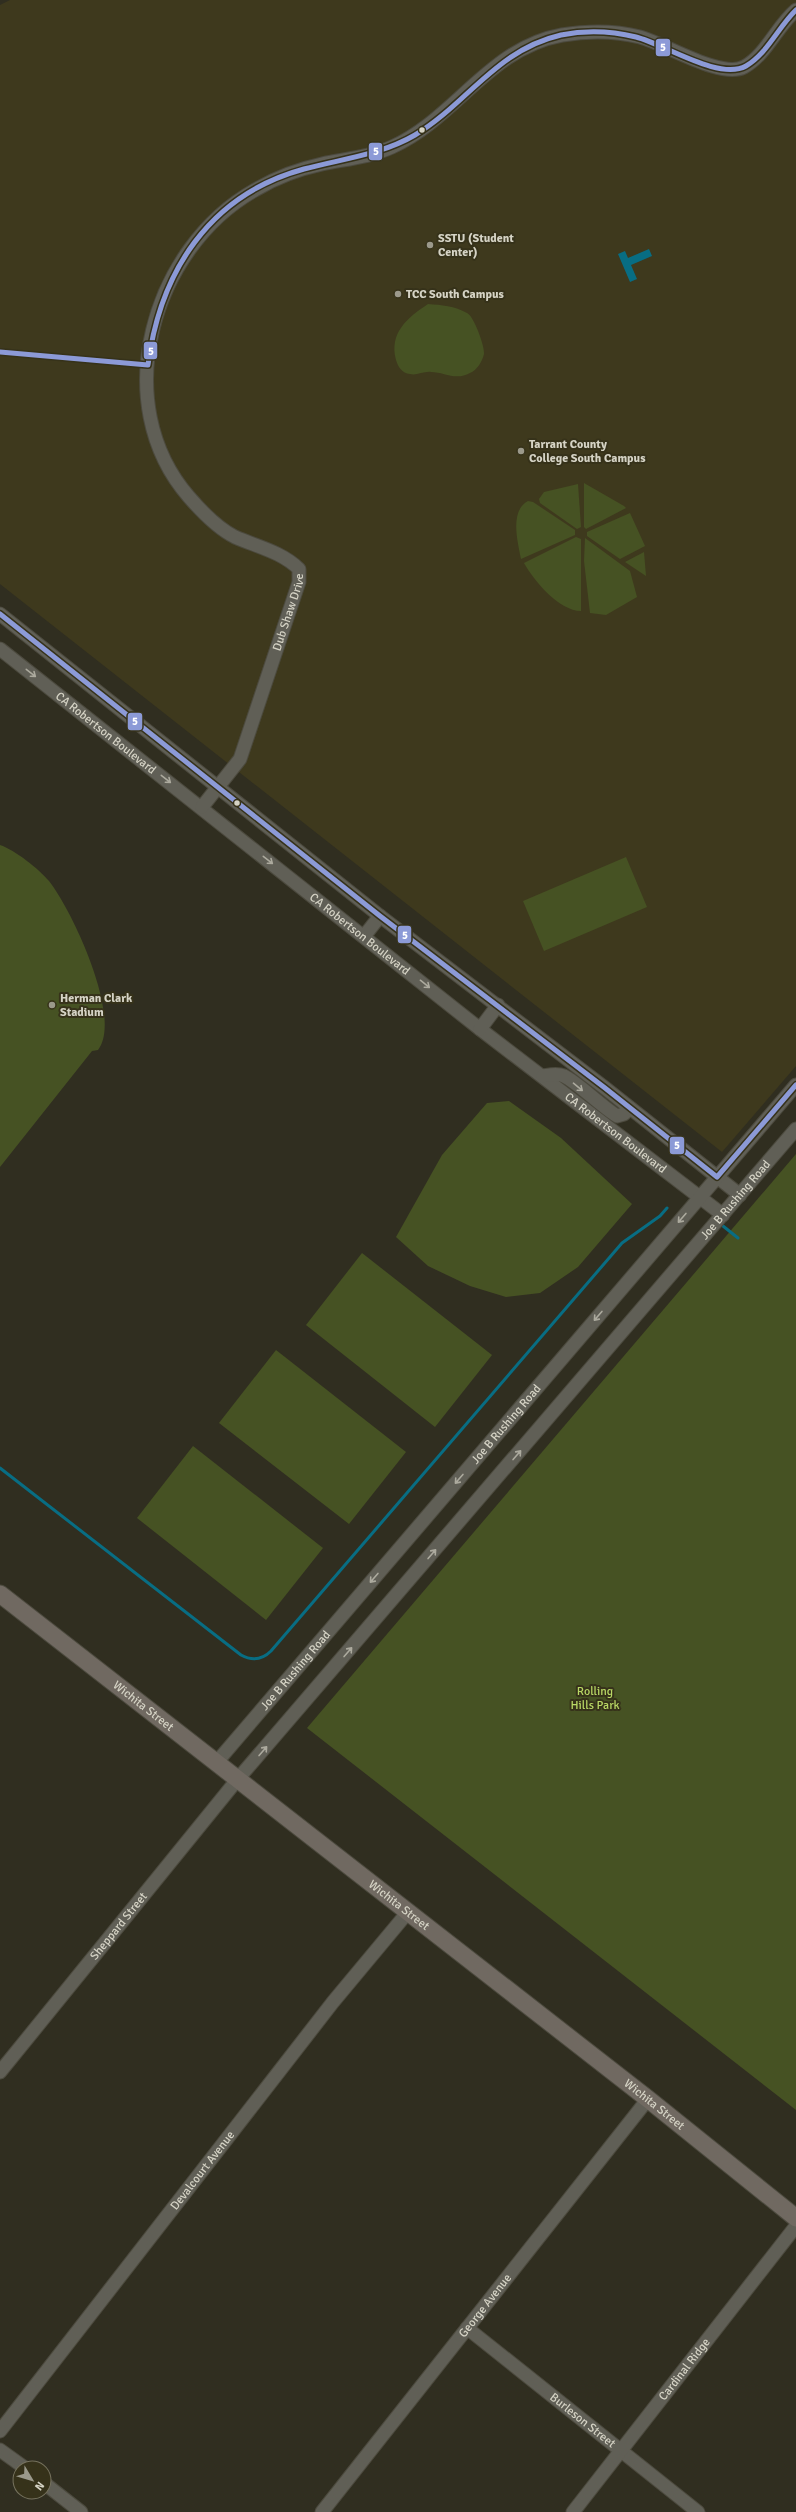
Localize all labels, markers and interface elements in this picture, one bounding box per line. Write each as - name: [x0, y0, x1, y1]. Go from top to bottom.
- line badge: 5: [655, 38, 671, 57]
- text: 5: [660, 41, 666, 54]
- unlabelled marker: [417, 125, 427, 135]
- line badge: 5: [368, 142, 383, 161]
- text: 5: [373, 145, 379, 158]
- place label: SSTU (Student Center): [438, 231, 514, 260]
- marker: SSTU (Student Center): [425, 240, 435, 250]
- place label: TCC South Campus: [406, 287, 504, 302]
- marker: TCC South Campus: [393, 289, 403, 299]
- line badge: 5: [143, 341, 158, 360]
- text: 5: [148, 345, 154, 358]
- place label: Tarrant County College South Campus: [529, 437, 646, 466]
- marker: Tarrant County College South Campus: [516, 446, 526, 456]
- street label: Dub Shaw Drive: [270, 573, 308, 653]
- one-way arrow: [25, 669, 36, 678]
- street label: CA Robertson Boulevard: [52, 689, 159, 778]
- line badge: 5: [127, 712, 143, 731]
- text: 5: [132, 715, 138, 728]
- one-way arrow: [161, 775, 172, 784]
- unlabelled marker: [232, 798, 242, 808]
- one-way arrow: [263, 855, 274, 864]
- street label: CA Robertson Boulevard: [306, 890, 413, 979]
- line badge: 5: [397, 925, 412, 944]
- text: 5: [402, 929, 408, 942]
- one-way arrow: [419, 980, 430, 989]
- place label: Herman Clark Stadium: [60, 991, 133, 1020]
- marker: Herman Clark Stadium: [47, 1000, 57, 1010]
- one-way arrow: [572, 1082, 583, 1091]
- street label: CA Robertson Boulevard: [561, 1090, 669, 1177]
- line badge: 5: [669, 1136, 685, 1155]
- text: 5: [674, 1139, 680, 1152]
- street label: Joe B Rushing Road: [697, 1157, 774, 1243]
- one-way arrow: [678, 1212, 687, 1223]
- one-way arrow: [593, 1311, 602, 1322]
- street label: Joe B Rushing Road: [468, 1382, 545, 1467]
- one-way arrow: [512, 1450, 521, 1460]
- one-way arrow: [454, 1474, 463, 1484]
- one-way arrow: [428, 1548, 437, 1559]
- one-way arrow: [370, 1573, 379, 1583]
- street label: Joe B Rushing Road: [257, 1628, 334, 1714]
- one-way arrow: [343, 1647, 352, 1658]
- street label: Wichita Street: [110, 1678, 177, 1735]
- park label: Rolling Hills Park: [570, 1684, 620, 1713]
- one-way arrow: [258, 1745, 267, 1756]
- street label: Wichita Street: [365, 1877, 432, 1934]
- street label: Sheppard Street: [87, 1890, 151, 1963]
- street label: Wichita Street: [621, 2076, 687, 2133]
- street label: Devalcourt Avenue: [167, 2128, 238, 2213]
- street label: George Avenue: [456, 2271, 515, 2341]
- street label: Cardinal Ridge: [656, 2335, 714, 2404]
- street label: Burleson Street: [547, 2390, 618, 2451]
- north arrow: [12, 2460, 52, 2500]
- text: N: [32, 2479, 47, 2493]

